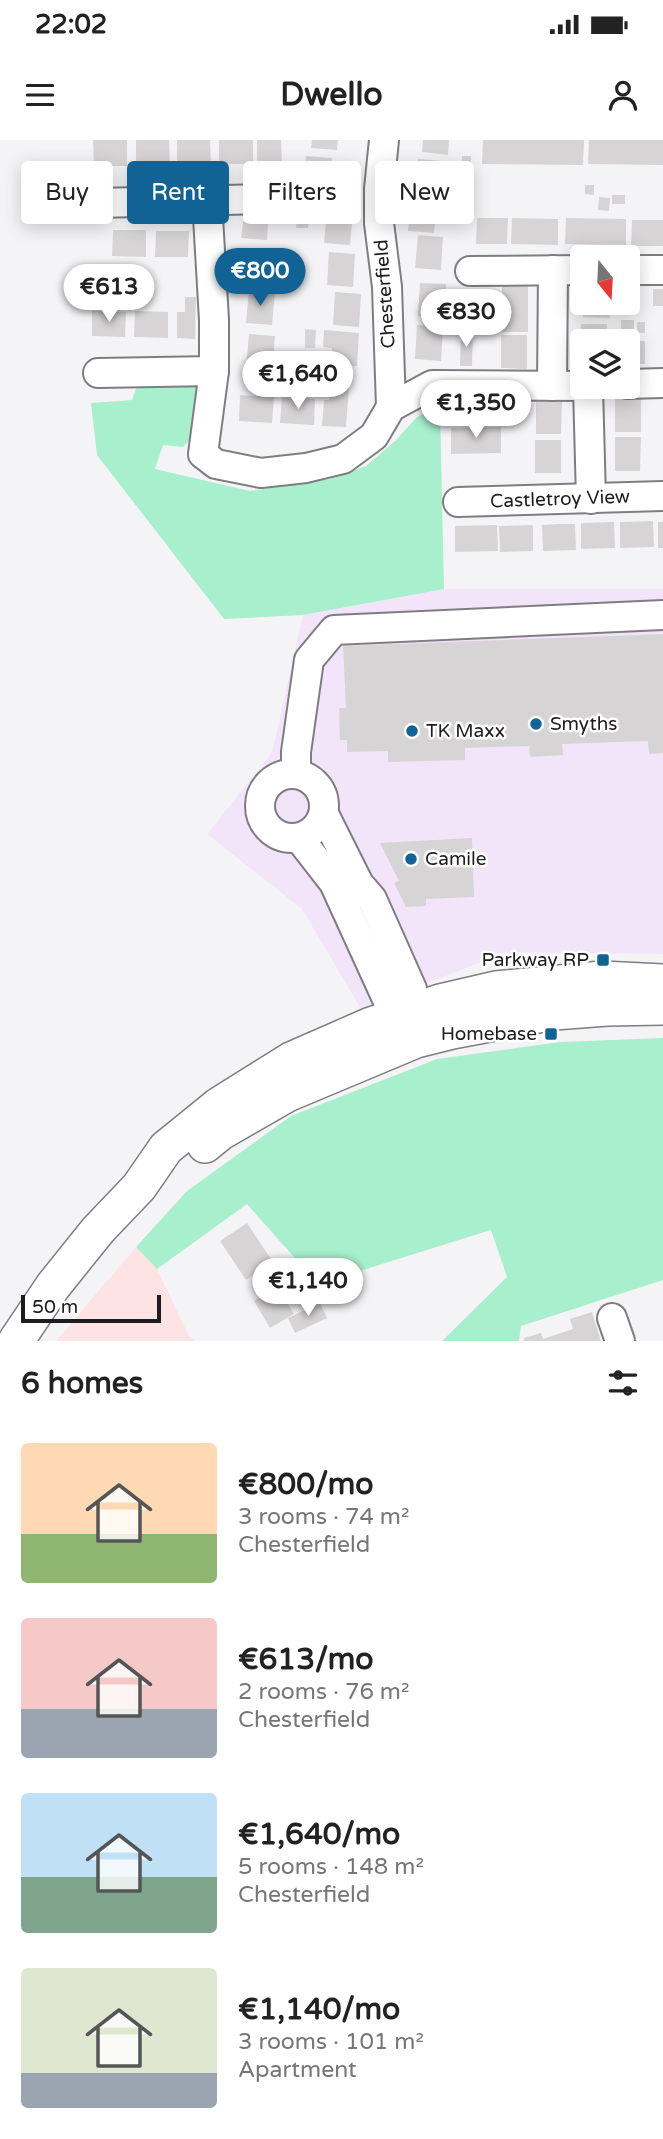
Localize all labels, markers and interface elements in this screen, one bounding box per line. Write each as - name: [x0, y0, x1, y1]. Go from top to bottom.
- text: 22:02: [35, 9, 107, 40]
- icon: menu: [21, 76, 59, 114]
- text: Dwello: [280, 76, 383, 114]
- icon: person: [604, 76, 642, 114]
- chip: Buy: [21, 161, 113, 224]
- chip: Rent: [127, 161, 229, 224]
- chip: Filters: [243, 161, 361, 224]
- chip: New: [375, 161, 474, 224]
- street label: Chesterfield: [370, 239, 400, 349]
- north arrow: [570, 245, 640, 315]
- map controls: [570, 245, 640, 399]
- pin: €800: [219, 248, 301, 308]
- text: €800: [230, 257, 290, 285]
- pin: €613: [68, 264, 150, 324]
- text: €613: [79, 273, 139, 301]
- pin: €830: [425, 290, 507, 349]
- text: €830: [436, 298, 496, 326]
- button: layers: [570, 329, 640, 399]
- pin: €1,640: [241, 352, 355, 411]
- text: €1,640: [258, 360, 338, 388]
- pin: €1,350: [419, 380, 533, 440]
- text: €1,350: [436, 389, 516, 417]
- street label: Castletroy View: [490, 486, 630, 512]
- place label: Smyths: [550, 713, 617, 735]
- marker: Smyths: [528, 716, 544, 732]
- place label: TK Maxx: [426, 720, 505, 742]
- marker: TK Maxx: [404, 723, 420, 739]
- place label: Camile: [425, 848, 487, 870]
- marker: Camile: [403, 851, 419, 867]
- place label: Parkway RP: [482, 949, 589, 971]
- marker: Parkway RP: [595, 952, 611, 968]
- place label: Homebase: [441, 1023, 537, 1045]
- marker: Homebase: [543, 1026, 559, 1042]
- pin: €1,140: [251, 1258, 365, 1318]
- text: €1,140: [268, 1267, 348, 1295]
- scale bar: [21, 1292, 161, 1324]
- text: 50 m: [32, 1296, 78, 1318]
- icon: filters: [604, 1364, 642, 1402]
- text: 6 homes: [21, 1365, 143, 1402]
- text: €800/mo: [238, 1466, 374, 1503]
- icon: home: [77, 1471, 161, 1555]
- text: 3 rooms · 74 m²: [238, 1503, 409, 1531]
- text: Chesterfield: [238, 1531, 370, 1559]
- text: €613/mo: [238, 1641, 374, 1678]
- icon: home: [77, 1646, 161, 1730]
- text: 2 rooms · 76 m²: [238, 1678, 409, 1706]
- text: Chesterfield: [238, 1706, 370, 1734]
- text: €1,640/mo: [238, 1816, 400, 1853]
- icon: home: [77, 1821, 161, 1905]
- text: 5 rooms · 148 m²: [238, 1853, 424, 1881]
- text: Chesterfield: [238, 1881, 370, 1909]
- text: €1,140/mo: [238, 1991, 400, 2028]
- icon: home: [77, 1996, 161, 2080]
- text: 3 rooms · 101 m²: [238, 2028, 424, 2056]
- text: Apartment: [238, 2056, 357, 2084]

